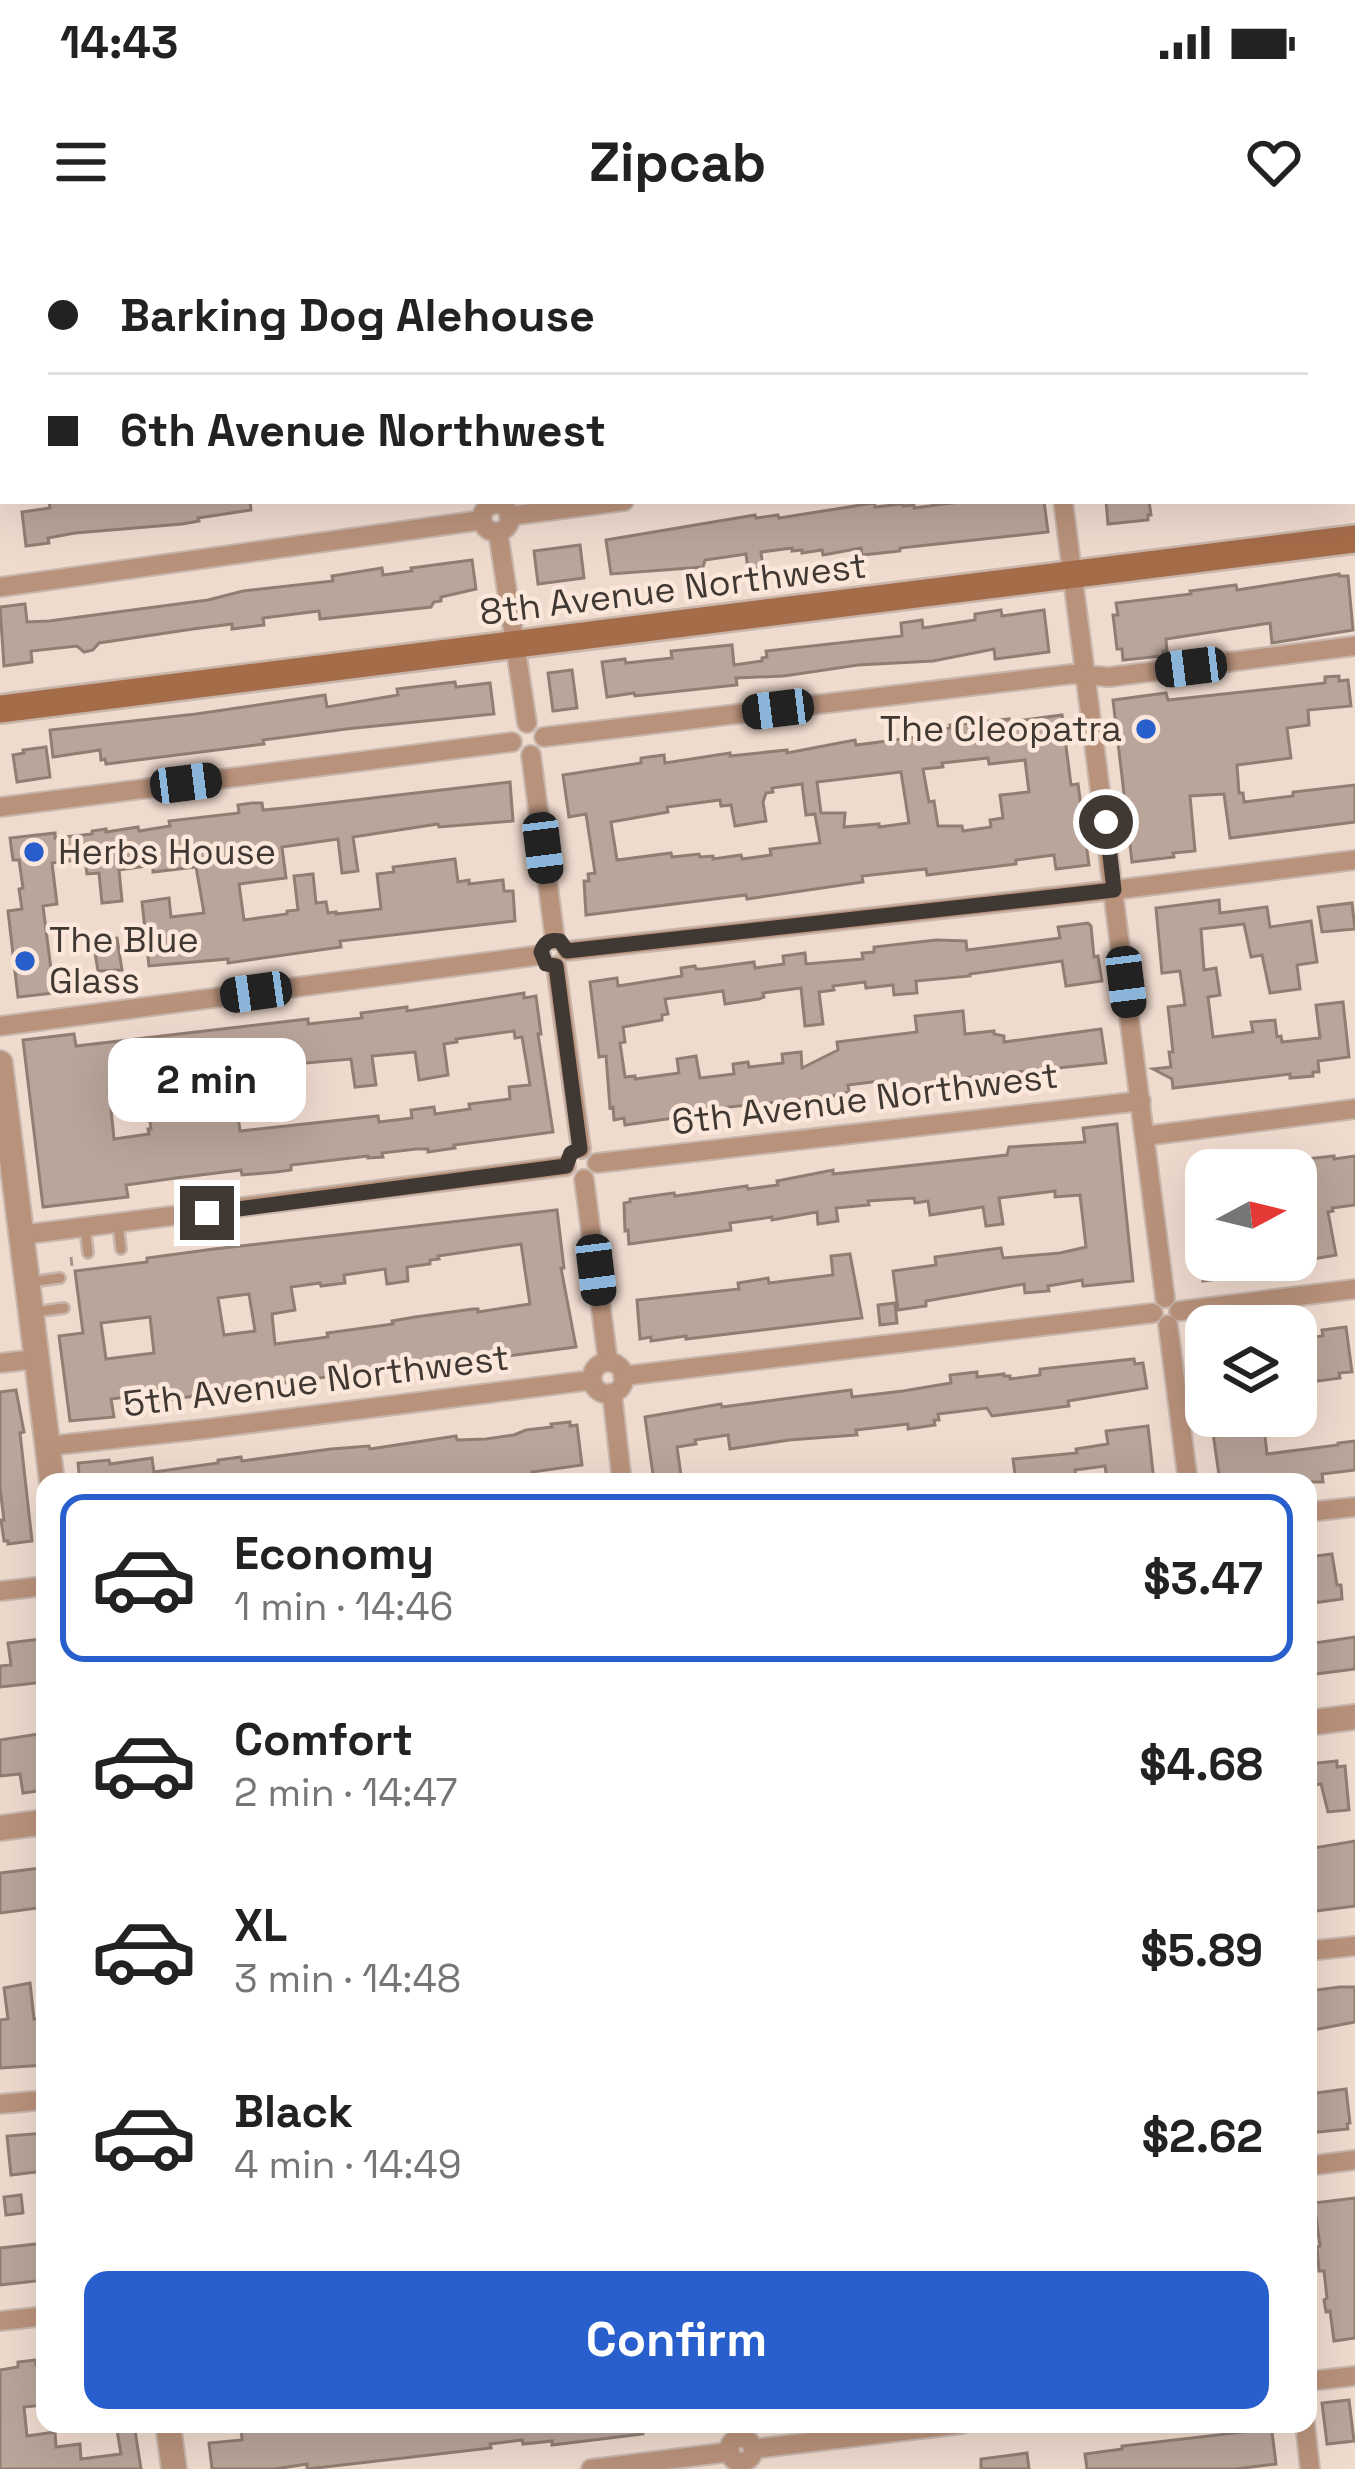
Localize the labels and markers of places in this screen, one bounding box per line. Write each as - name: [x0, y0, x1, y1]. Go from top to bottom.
- place label: The Cleopatra: [880, 706, 1122, 752]
- marker: The Cleopatra: [1133, 716, 1159, 742]
- place label: Herbs House: [58, 829, 276, 875]
- marker: Herbs House: [21, 839, 47, 865]
- place label: The Blue Glass: [49, 917, 199, 1004]
- marker: The Blue Glass: [12, 948, 38, 974]

